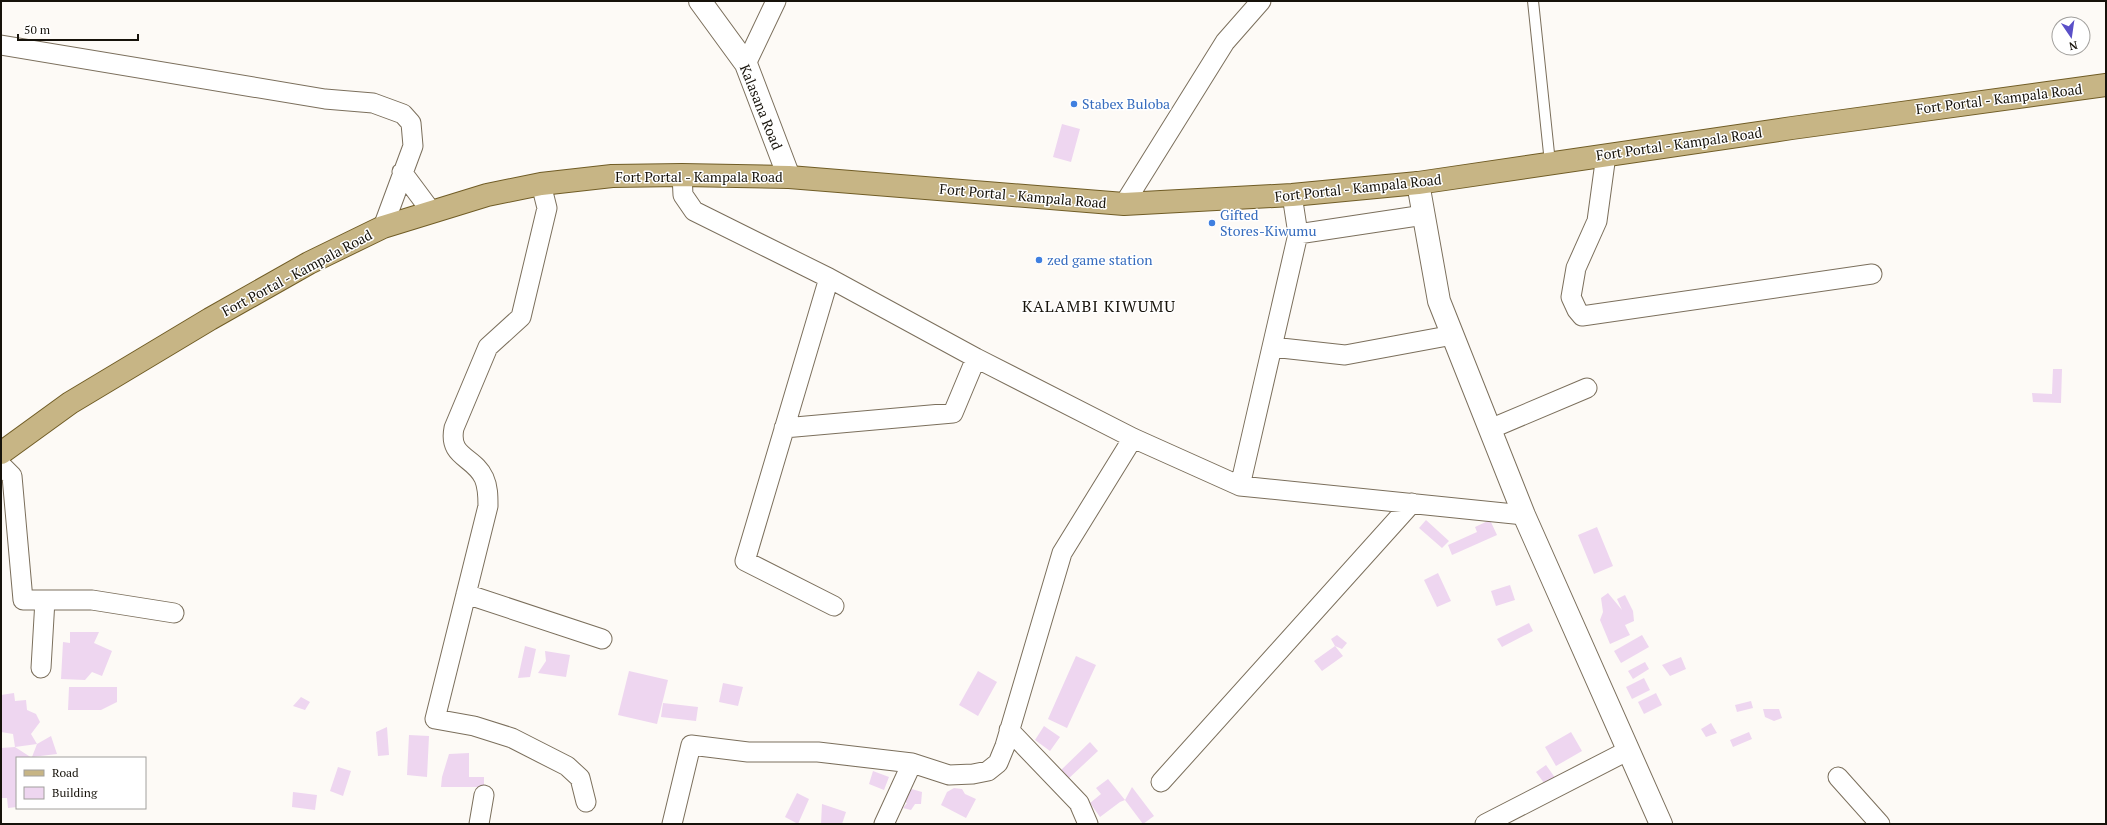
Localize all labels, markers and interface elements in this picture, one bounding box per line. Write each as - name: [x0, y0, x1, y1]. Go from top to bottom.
- scale bar: [18, 16, 138, 42]
- north arrow: [2051, 16, 2091, 56]
- text: 50 m: [24, 22, 51, 37]
- text: N: [2067, 38, 2079, 54]
- street label: Kalasana Road: [736, 61, 787, 153]
- street label: Fort Portal - Kampala Road: [1915, 79, 2083, 118]
- place label: Stabex Buloba: [1082, 94, 1170, 113]
- marker: Stabex Buloba: [1069, 99, 1079, 109]
- street label: Fort Portal - Kampala Road: [1595, 122, 1763, 165]
- street label: Fort Portal - Kampala Road: [615, 167, 783, 186]
- street label: Fort Portal - Kampala Road: [1274, 169, 1443, 206]
- street label: Fort Portal - Kampala Road: [939, 179, 1108, 212]
- place label: Gifted Stores-Kiwumu: [1220, 205, 1316, 240]
- marker: Gifted Stores-Kiwumu: [1207, 218, 1217, 228]
- street label: Fort Portal - Kampala Road: [218, 225, 375, 320]
- place label: zed game station: [1047, 250, 1153, 269]
- marker: zed game station: [1034, 255, 1044, 265]
- district label: KALAMBI KIWUMU: [1022, 295, 1176, 317]
- legend: [16, 757, 146, 809]
- text: Road: [52, 765, 79, 780]
- text: Building: [52, 785, 98, 800]

